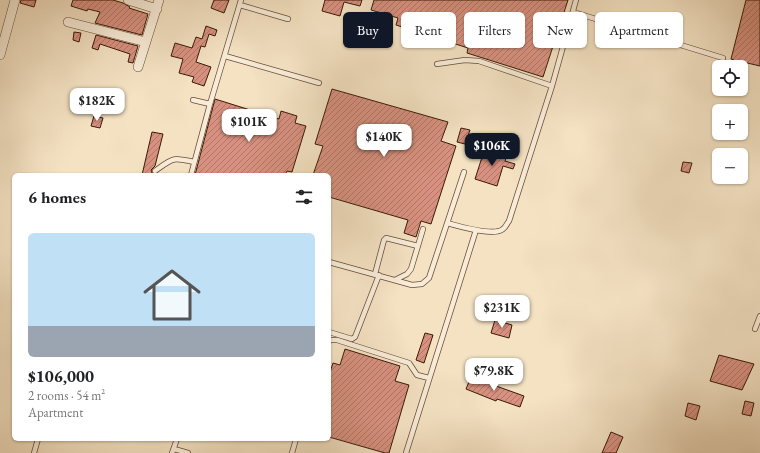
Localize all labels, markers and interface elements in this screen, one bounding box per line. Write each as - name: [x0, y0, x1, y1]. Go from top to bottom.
- chip: Buy: [343, 12, 393, 48]
- chip: Rent: [401, 12, 456, 48]
- chip: Filters: [464, 12, 525, 48]
- chip: New: [533, 12, 587, 48]
- chip: Apartment: [595, 12, 683, 48]
- map controls: [712, 60, 748, 184]
- button: locate: [712, 60, 748, 96]
- pin: $182K: [69, 88, 125, 122]
- text: $182K: [79, 92, 115, 109]
- button: +: [712, 104, 748, 140]
- pin: $101K: [221, 109, 277, 143]
- text: $101K: [231, 113, 267, 130]
- pin: $140K: [356, 124, 412, 158]
- text: $140K: [366, 128, 402, 145]
- pin: $106K: [464, 133, 520, 167]
- text: $106K: [474, 137, 510, 154]
- button: −: [712, 148, 748, 184]
- text: 6 homes: [28, 186, 86, 208]
- icon: filters: [293, 186, 315, 208]
- icon: home: [136, 259, 208, 331]
- pin: $231K: [474, 295, 530, 329]
- text: $231K: [484, 299, 520, 316]
- pin: $79.8K: [461, 358, 527, 392]
- text: $79.8K: [474, 362, 514, 379]
- text: $106,000: [28, 365, 94, 387]
- text: 2 rooms · 54 m²: [28, 387, 105, 404]
- text: Apartment: [28, 404, 83, 421]

